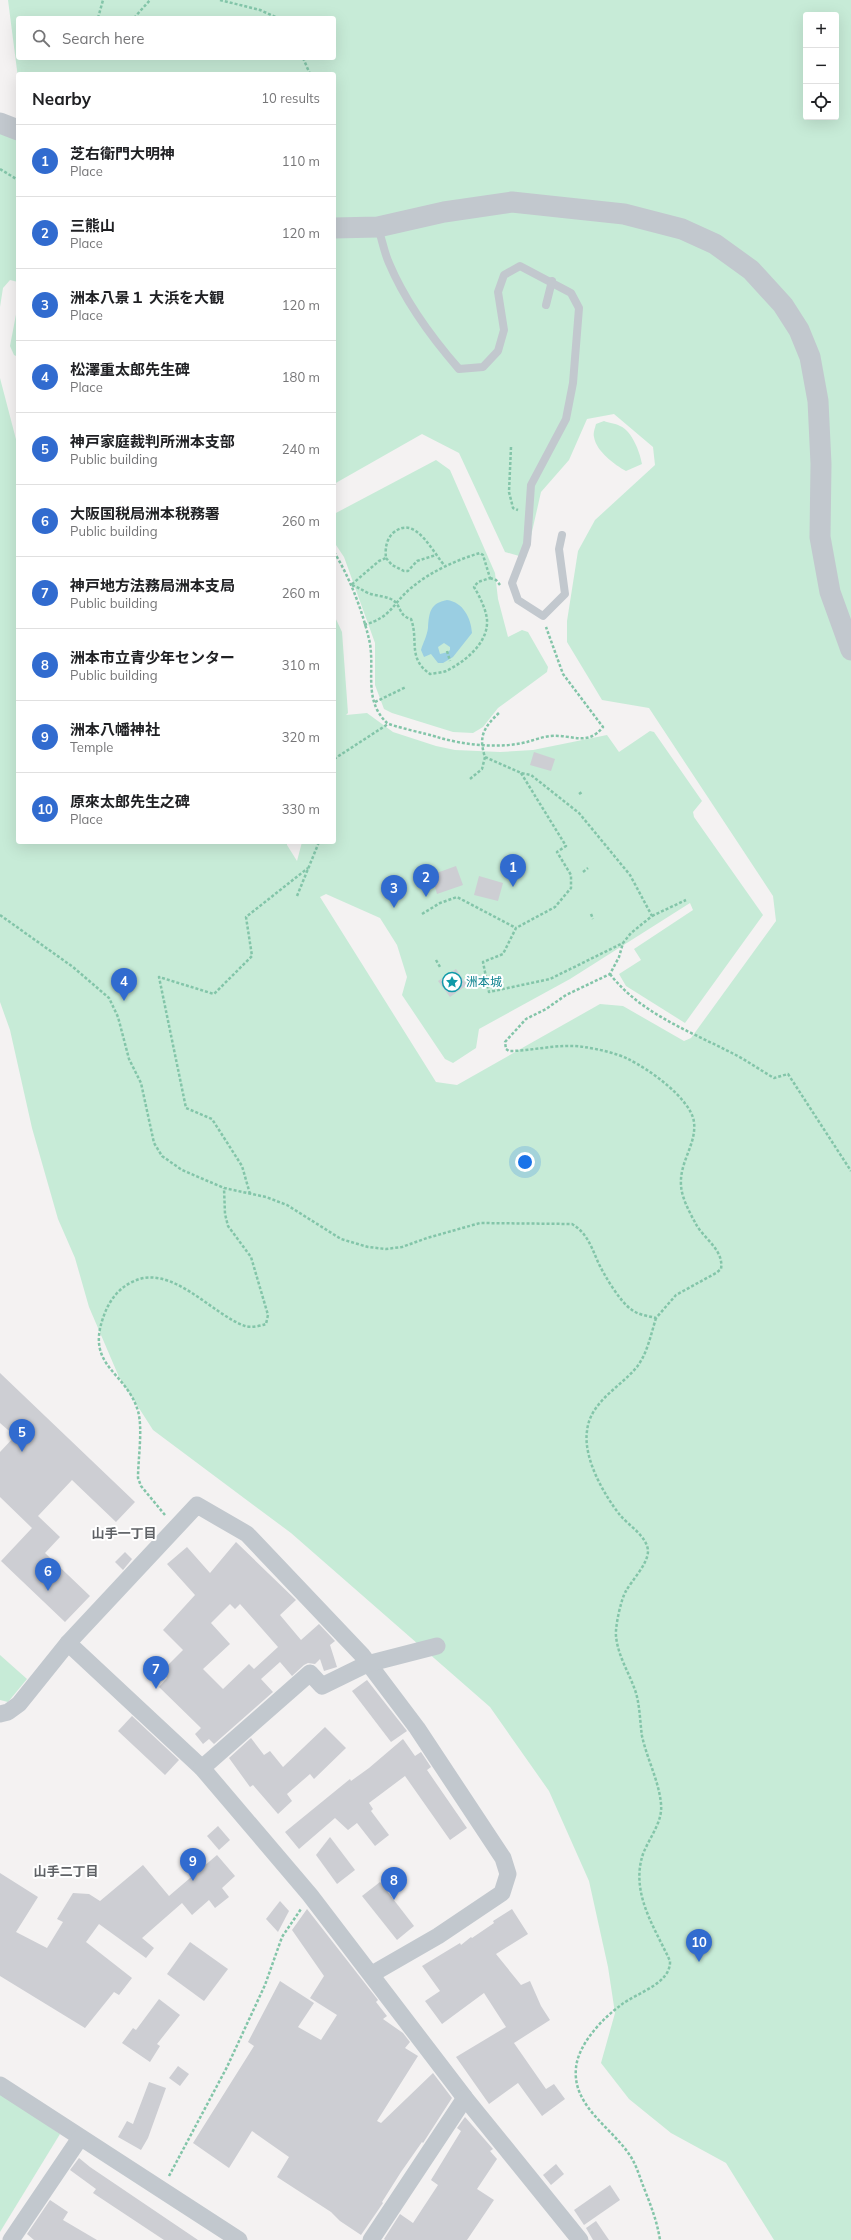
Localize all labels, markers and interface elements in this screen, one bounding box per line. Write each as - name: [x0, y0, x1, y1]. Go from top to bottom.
- map controls: [803, 12, 839, 120]
- button: +: [803, 12, 839, 48]
- search box: [16, 16, 336, 60]
- icon: search: [30, 27, 52, 49]
- text: Search here: [62, 29, 144, 48]
- button: −: [803, 48, 839, 84]
- button: locate: [803, 84, 839, 120]
- text: Nearby: [32, 88, 91, 109]
- text: 10 results: [261, 90, 320, 106]
- text: 芝右衛門大明神: [70, 144, 175, 163]
- text: 1: [41, 153, 49, 169]
- text: 110 m: [282, 153, 320, 169]
- text: Place: [70, 163, 103, 179]
- text: 三熊山: [70, 216, 115, 235]
- text: 2: [41, 225, 49, 241]
- text: 120 m: [282, 225, 320, 241]
- text: Place: [70, 235, 103, 251]
- text: 洲本八景１ 大浜を大観: [70, 288, 224, 307]
- text: 3: [41, 297, 49, 313]
- text: 120 m: [282, 297, 320, 313]
- text: Place: [70, 307, 103, 323]
- text: 松澤重太郎先生碑: [70, 360, 190, 379]
- text: 4: [41, 369, 49, 385]
- text: 180 m: [282, 369, 320, 385]
- text: Place: [70, 379, 103, 395]
- text: 神戸家庭裁判所洲本支部: [70, 432, 235, 451]
- text: 5: [41, 441, 49, 457]
- text: 240 m: [282, 441, 320, 457]
- text: Public building: [70, 451, 158, 467]
- text: 大阪国税局洲本税務署: [70, 504, 220, 523]
- text: 6: [41, 513, 49, 529]
- text: 260 m: [282, 513, 320, 529]
- text: Public building: [70, 523, 158, 539]
- text: 神戸地方法務局洲本支局: [70, 576, 235, 595]
- text: 7: [41, 585, 49, 601]
- text: 260 m: [282, 585, 320, 601]
- text: Public building: [70, 595, 158, 611]
- text: 洲本市立青少年センター: [70, 648, 235, 667]
- text: 8: [41, 657, 49, 673]
- text: 310 m: [282, 657, 320, 673]
- text: Public building: [70, 667, 158, 683]
- text: 洲本八幡神社: [70, 720, 160, 739]
- text: 9: [41, 729, 49, 745]
- text: 320 m: [282, 729, 320, 745]
- text: Temple: [70, 739, 113, 755]
- text: 原來太郎先生之碑: [70, 792, 190, 811]
- text: 10: [37, 801, 53, 817]
- text: 330 m: [282, 801, 320, 817]
- text: Place: [70, 811, 103, 827]
- pin: 1: [500, 854, 526, 887]
- pin: 2: [413, 864, 439, 897]
- pin: 3: [381, 875, 407, 908]
- pin: 4: [111, 968, 137, 1001]
- place icon: 洲本城: [441, 971, 463, 993]
- place label: 洲本城: [466, 974, 502, 989]
- your location: [515, 1152, 535, 1172]
- pin: 5: [9, 1419, 35, 1452]
- district label: 山手一丁目: [91, 1525, 157, 1541]
- pin: 6: [35, 1558, 61, 1591]
- pin: 7: [143, 1656, 169, 1689]
- pin: 9: [180, 1848, 206, 1881]
- district label: 山手二丁目: [33, 1863, 99, 1879]
- pin: 8: [381, 1867, 407, 1900]
- pin: 10: [686, 1929, 712, 1962]

